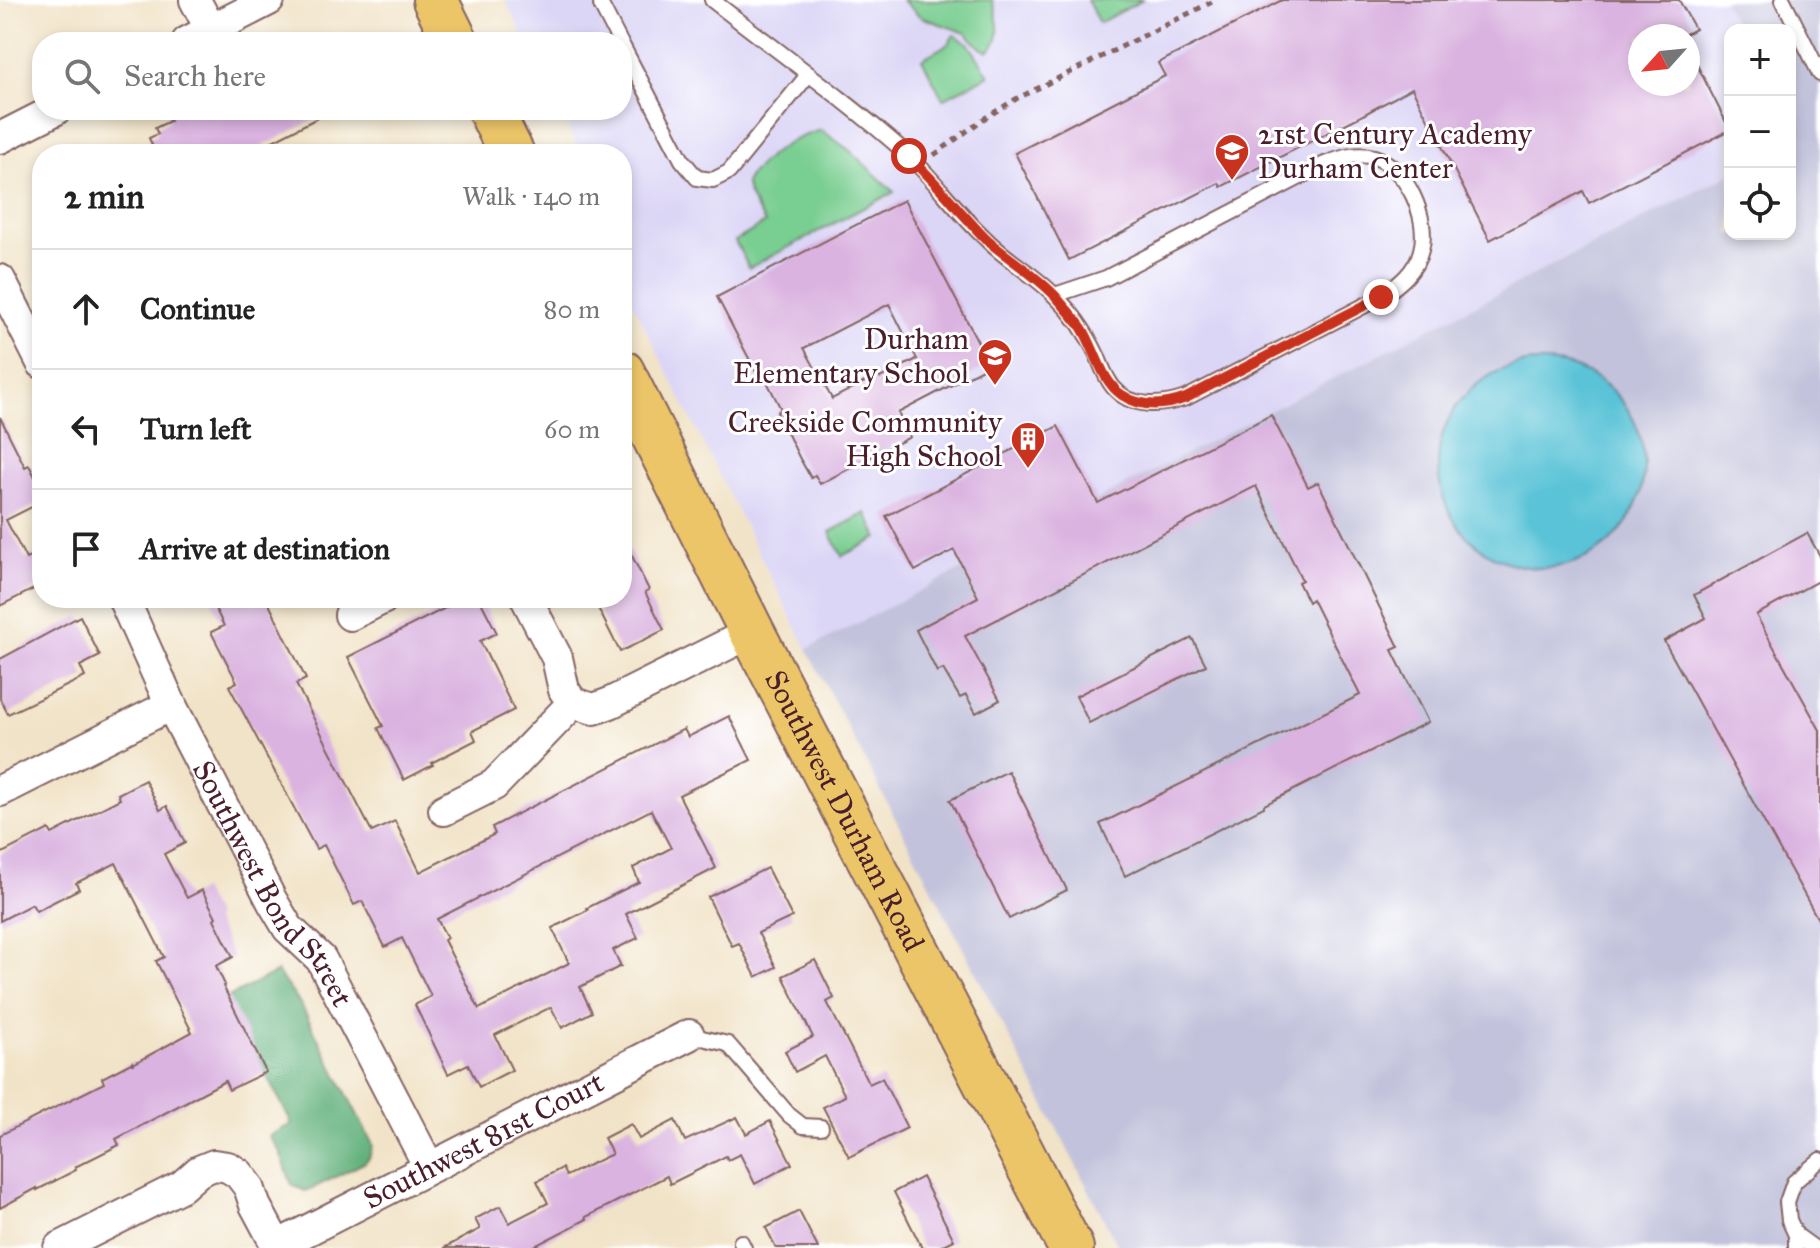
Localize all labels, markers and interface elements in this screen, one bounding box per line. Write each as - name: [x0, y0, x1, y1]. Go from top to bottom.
- north arrow: [1628, 24, 1700, 96]
- map controls: [1724, 24, 1796, 240]
- button: +: [1724, 24, 1796, 96]
- search box: [32, 32, 632, 120]
- icon: search: [60, 54, 104, 98]
- text: Search here: [124, 58, 266, 94]
- button: −: [1724, 96, 1796, 168]
- place label: 21st Century Academy Durham Center: [1258, 116, 1533, 186]
- school or university icon: 21st Century Academy Durham Center: [1213, 132, 1251, 182]
- route start: [891, 138, 927, 174]
- button: locate: [1724, 168, 1796, 240]
- text: 2 min: [64, 176, 144, 217]
- text: Walk · 140 m: [462, 180, 600, 212]
- route end: [1363, 279, 1399, 315]
- icon: ahead: [64, 287, 108, 331]
- text: Continue: [140, 291, 255, 327]
- text: 80 m: [544, 293, 600, 325]
- place label: Durham Elementary School: [733, 321, 970, 391]
- school or university icon: Durham Elementary School: [976, 337, 1014, 387]
- place label: Creekside Community High School: [728, 404, 1003, 474]
- icon: left: [64, 407, 108, 451]
- text: Turn left: [140, 411, 251, 447]
- text: 60 m: [544, 413, 600, 445]
- building icon: Creekside Community High School: [1009, 420, 1047, 470]
- icon: arrive: [64, 527, 108, 571]
- text: Arrive at destination: [140, 531, 390, 567]
- street label: Southwest Durham Road: [757, 664, 932, 957]
- street label: Southwest Bond Street: [185, 755, 361, 1013]
- street label: Southwest 81st Court: [357, 1064, 610, 1217]

